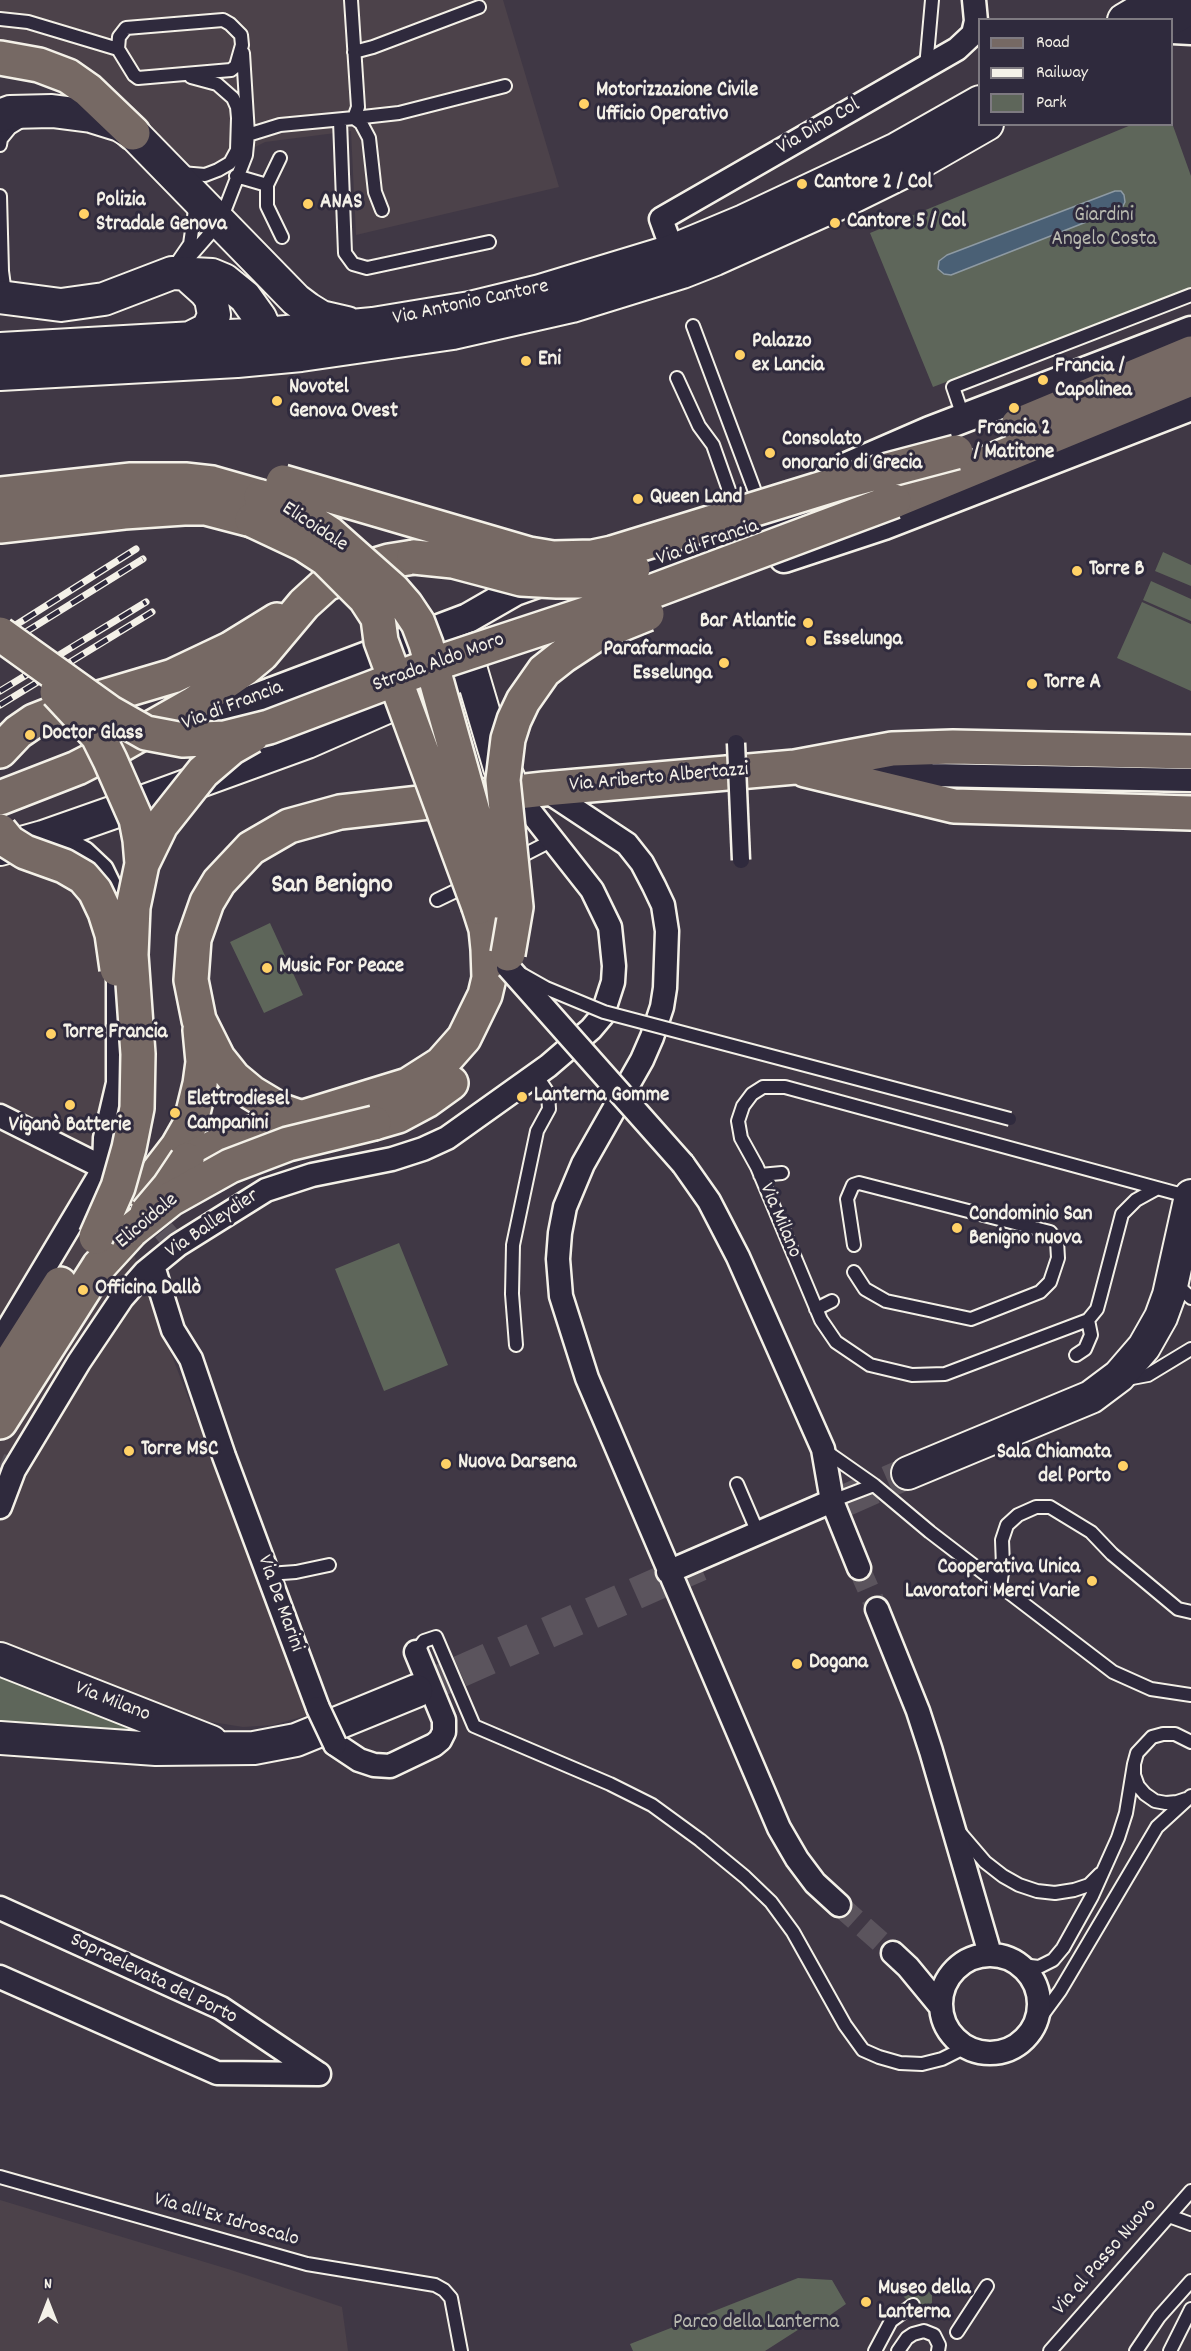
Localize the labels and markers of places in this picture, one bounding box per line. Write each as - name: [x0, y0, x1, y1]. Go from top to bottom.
- place label: Motorizzazione Civile Ufficio Operativo: [596, 79, 758, 129]
- marker: Motorizzazione Civile Ufficio Operativo: [577, 97, 591, 111]
- place label: Cantore 2 / Col: [814, 171, 932, 197]
- marker: Cantore 2 / Col: [795, 177, 809, 191]
- place label: Polizia Stradale Genova: [96, 189, 227, 239]
- place label: ANAS: [320, 191, 363, 217]
- marker: ANAS: [301, 197, 315, 211]
- marker: Polizia Stradale Genova: [77, 207, 91, 221]
- place label: Cantore 5 / Col: [847, 210, 966, 236]
- marker: Cantore 5 / Col: [828, 216, 842, 230]
- place label: Palazzo ex Lancia: [752, 330, 824, 380]
- place label: Eni: [538, 348, 561, 374]
- marker: Palazzo ex Lancia: [733, 348, 747, 362]
- marker: Eni: [519, 354, 533, 368]
- place label: Francia / Capolinea: [1055, 355, 1132, 405]
- marker: Francia / Capolinea: [1036, 373, 1050, 387]
- place label: Novotel Genova Ovest: [289, 376, 398, 426]
- marker: Novotel Genova Ovest: [270, 394, 284, 408]
- marker: Francia 2 / Matitone: [1007, 401, 1021, 415]
- place label: Francia 2 / Matitone: [974, 417, 1054, 467]
- place label: Consolato onorario di Grecia: [782, 428, 922, 478]
- marker: Consolato onorario di Grecia: [763, 446, 777, 460]
- place label: Queen Land: [650, 486, 742, 512]
- marker: Queen Land: [631, 492, 645, 506]
- place label: Torre B: [1089, 558, 1144, 584]
- marker: Torre B: [1070, 564, 1084, 578]
- place label: Bar Atlantic: [700, 610, 796, 636]
- marker: Bar Atlantic: [801, 616, 815, 630]
- place label: Esselunga: [823, 628, 902, 654]
- marker: Esselunga: [804, 634, 818, 648]
- place label: Parafarmacia Esselunga: [604, 638, 712, 688]
- marker: Parafarmacia Esselunga: [717, 656, 731, 670]
- place label: Torre A: [1044, 671, 1101, 697]
- marker: Torre A: [1025, 677, 1039, 691]
- place label: Doctor Glass: [42, 722, 143, 748]
- marker: Doctor Glass: [23, 728, 37, 742]
- place label: Music For Peace: [279, 955, 404, 981]
- marker: Music For Peace: [260, 961, 274, 975]
- place label: Torre Francia: [63, 1021, 167, 1047]
- marker: Torre Francia: [44, 1027, 58, 1041]
- place label: Lanterna Gomme: [534, 1084, 669, 1110]
- place label: Elettrodiesel Campanini: [187, 1088, 289, 1138]
- marker: Lanterna Gomme: [515, 1090, 529, 1104]
- marker: Viganò Batterie: [63, 1098, 77, 1112]
- marker: Elettrodiesel Campanini: [168, 1106, 182, 1120]
- place label: Viganò Batterie: [9, 1114, 131, 1140]
- place label: Condominio San Benigno nuova: [969, 1203, 1092, 1253]
- marker: Condominio San Benigno nuova: [950, 1221, 964, 1235]
- place label: Officina Dallò: [95, 1277, 201, 1303]
- marker: Officina Dallò: [76, 1283, 90, 1297]
- place label: Torre MSC: [141, 1438, 218, 1464]
- place label: Sala Chiamata del Porto: [997, 1441, 1111, 1491]
- marker: Torre MSC: [122, 1444, 136, 1458]
- place label: Nuova Darsena: [458, 1451, 576, 1477]
- marker: Nuova Darsena: [439, 1457, 453, 1471]
- marker: Sala Chiamata del Porto: [1116, 1459, 1130, 1473]
- place label: Cooperativa Unica Lavoratori Merci Varie: [905, 1556, 1080, 1606]
- marker: Cooperativa Unica Lavoratori Merci Varie: [1085, 1574, 1099, 1588]
- place label: Dogana: [809, 1651, 868, 1677]
- marker: Dogana: [790, 1657, 804, 1671]
- place label: Museo della Lanterna: [878, 2277, 971, 2327]
- marker: Museo della Lanterna: [859, 2295, 873, 2309]

